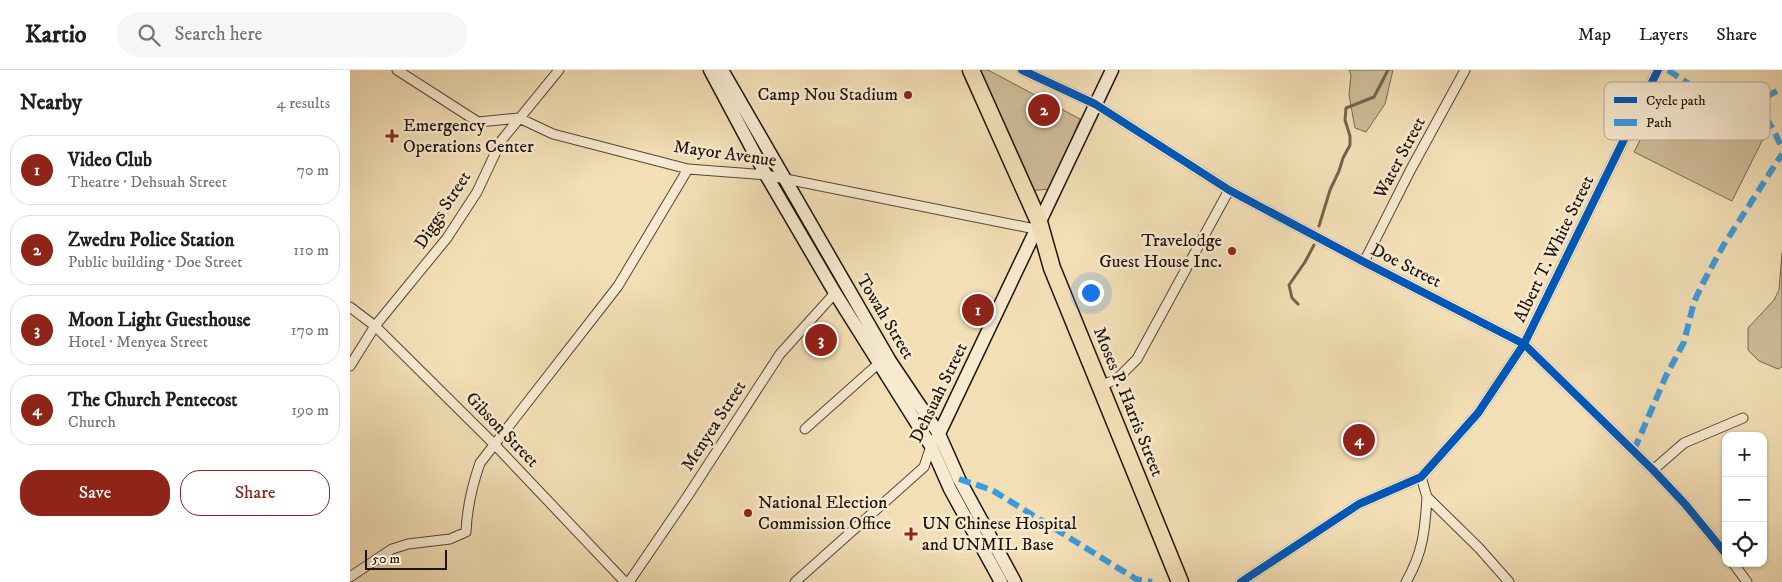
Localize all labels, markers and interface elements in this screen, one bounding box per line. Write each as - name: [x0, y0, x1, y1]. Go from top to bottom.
- search box: [117, 12, 467, 57]
- text: Kartio: [25, 20, 87, 50]
- icon: search: [135, 21, 163, 49]
- text: Search here: [175, 23, 262, 46]
- text: Map: [1578, 24, 1611, 46]
- text: Layers: [1639, 24, 1688, 46]
- text: Share: [1716, 24, 1757, 46]
- legend: [1604, 82, 1770, 140]
- place label: Camp Nou Stadium: [758, 84, 898, 106]
- marker: Camp Nou Stadium: [902, 89, 914, 101]
- text: Nearby: [20, 90, 82, 116]
- pin: 2: [1028, 91, 1060, 129]
- text: Cycle path: [1646, 92, 1706, 110]
- text: 4 results: [277, 93, 330, 113]
- street label: Water Street: [1369, 113, 1431, 204]
- text: Path: [1646, 114, 1673, 132]
- place label: Emergency Operations Center: [403, 115, 534, 158]
- marker: Emergency Operations Center: [385, 129, 399, 143]
- street label: Mayor Avenue: [672, 136, 778, 172]
- text: Video Club: [68, 149, 152, 172]
- text: 1: [34, 160, 40, 180]
- text: 70 m: [297, 160, 329, 180]
- street label: Diggs Street: [410, 167, 476, 253]
- text: Theatre · Dehsuah Street: [68, 172, 227, 192]
- street label: Albert T. White Street: [1509, 172, 1599, 326]
- text: Zwedru Police Station: [68, 229, 234, 252]
- place label: Travelodge Guest House Inc.: [1099, 230, 1222, 273]
- street label: Doe Street: [1367, 239, 1445, 293]
- text: 2: [33, 240, 41, 260]
- text: 110 m: [293, 240, 329, 260]
- marker: Travelodge Guest House Inc.: [1226, 245, 1238, 257]
- text: Public building · Doe Street: [68, 252, 242, 272]
- street label: Towah Street: [851, 270, 919, 364]
- your location: [1078, 280, 1104, 306]
- pin: 1: [962, 291, 994, 329]
- text: Moon Light Guesthouse: [68, 309, 251, 332]
- text: 3: [34, 320, 40, 340]
- text: 170 m: [291, 320, 329, 340]
- pin: 3: [805, 321, 837, 359]
- street label: Moses P. Harris Street: [1088, 324, 1168, 480]
- text: Hotel · Menyea Street: [68, 332, 208, 352]
- street label: Dehsuah Street: [905, 339, 973, 447]
- street label: Menyea Street: [677, 377, 751, 475]
- street label: Gibson Street: [461, 388, 544, 472]
- text: The Church Pentecost: [68, 389, 237, 412]
- text: 4: [32, 400, 42, 420]
- text: 190 m: [291, 400, 329, 420]
- text: Church: [68, 412, 116, 432]
- pin: 4: [1343, 421, 1375, 459]
- map controls: [1722, 432, 1767, 567]
- button: +: [1722, 432, 1767, 477]
- button: Save: [20, 470, 170, 516]
- button: Share: [180, 470, 330, 516]
- button: −: [1722, 477, 1767, 522]
- place label: National Election Commission Office: [758, 492, 891, 535]
- marker: National Election Commission Office: [742, 507, 754, 519]
- place label: UN Chinese Hospital and UNMIL Base: [922, 513, 1077, 556]
- button: locate: [1722, 522, 1767, 567]
- marker: UN Chinese Hospital and UNMIL Base: [904, 527, 918, 541]
- scale bar: [365, 547, 448, 570]
- text: 50 m: [372, 550, 400, 568]

